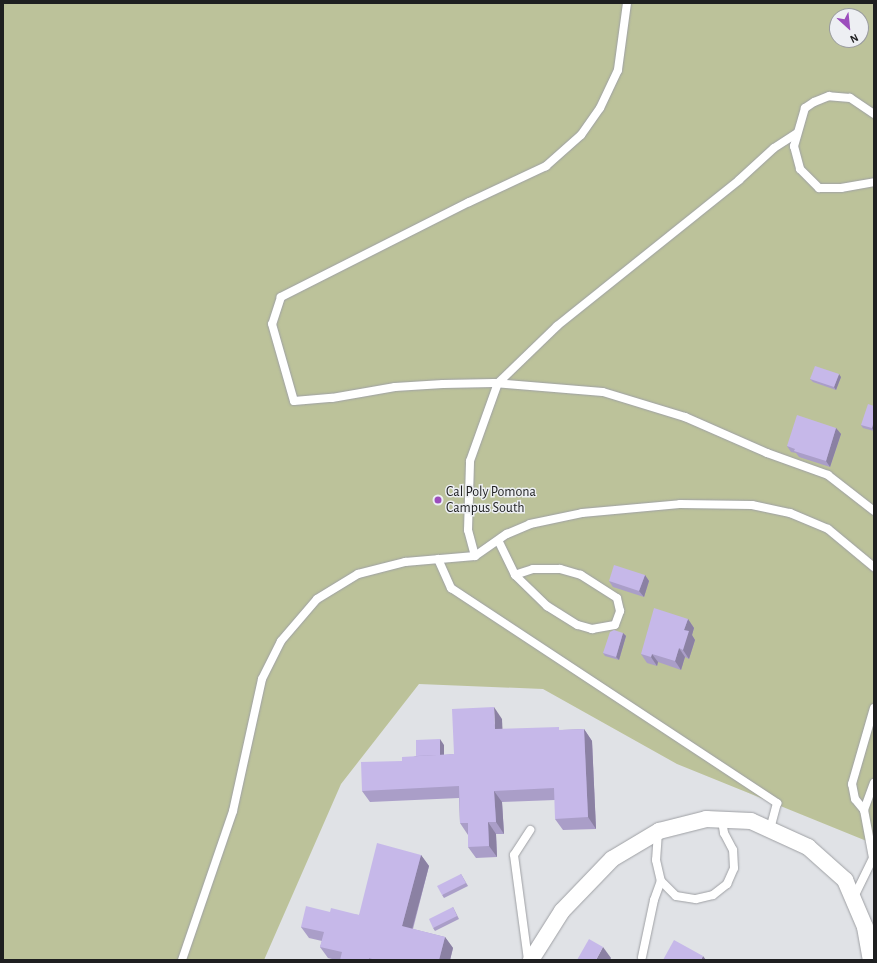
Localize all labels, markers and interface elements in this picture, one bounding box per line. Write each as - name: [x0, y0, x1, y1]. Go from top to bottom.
- north arrow: [829, 8, 869, 48]
- text: N: [848, 32, 860, 45]
- place label: Cal Poly Pomona Campus South: [446, 484, 536, 516]
- marker: Cal Poly Pomona Campus South: [433, 495, 443, 505]

